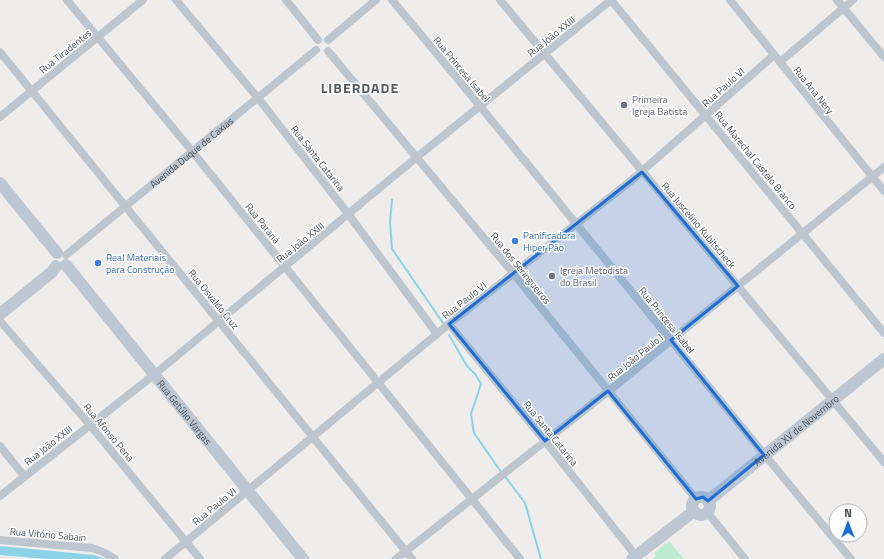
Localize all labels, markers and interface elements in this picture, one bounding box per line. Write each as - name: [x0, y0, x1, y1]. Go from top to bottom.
- street label: Rua João XXIII: [524, 12, 578, 60]
- street label: Rua Tiradentes: [36, 25, 95, 77]
- street label: Rua Princesa Isabel: [430, 33, 494, 105]
- street label: Rua Ana Nery: [790, 63, 838, 117]
- street label: Rua Paulo VI: [699, 64, 748, 111]
- district label: LIBERDADE: [321, 77, 399, 98]
- place label: Primeira Igreja Batista: [632, 92, 687, 119]
- marker: Primeira Igreja Batista: [619, 100, 629, 110]
- street label: Rua Marechal Castelo Branco: [711, 108, 800, 213]
- street label: Avenida Duque de Caxias: [146, 113, 237, 192]
- street label: Rua Santa Catarina: [287, 122, 348, 195]
- street label: Rua Juscelino Kubitscheck: [658, 179, 739, 272]
- street label: Rua Paraná: [242, 200, 284, 247]
- street label: Rua João XXIII: [273, 218, 327, 266]
- place label: Panificadora Hiper Pão: [523, 228, 575, 255]
- street label: Rua dos Seringueiros: [487, 229, 555, 308]
- marker: Panificadora Hiper Pão: [510, 236, 520, 246]
- place label: Real Materiais para Construção: [106, 250, 175, 277]
- marker: Real Materiais para Construção: [93, 258, 103, 268]
- place label: Igreja Metodista do Brasil: [560, 263, 628, 290]
- street label: Rua Osvaldo Cruz: [185, 266, 243, 333]
- marker: Igreja Metodista do Brasil: [547, 271, 557, 281]
- street label: Rua Paulo VI: [439, 278, 490, 323]
- street label: Rua Princesa Isabel: [635, 284, 698, 357]
- street label: Rua João Paulo I: [604, 330, 666, 385]
- street label: Rua Getúlio Vargas: [153, 377, 215, 448]
- street label: Avenida XV de Novembro: [750, 391, 842, 470]
- street label: Rua Santa Catarina: [520, 397, 582, 469]
- street label: Rua Afonso Pena: [80, 400, 137, 465]
- street label: Rua João XXIII: [21, 422, 76, 469]
- street label: Rua Paulo VI: [189, 484, 240, 529]
- north arrow: [828, 503, 868, 543]
- text: N: [844, 505, 852, 521]
- street label: Rua Vitório Sabain: [9, 524, 87, 545]

